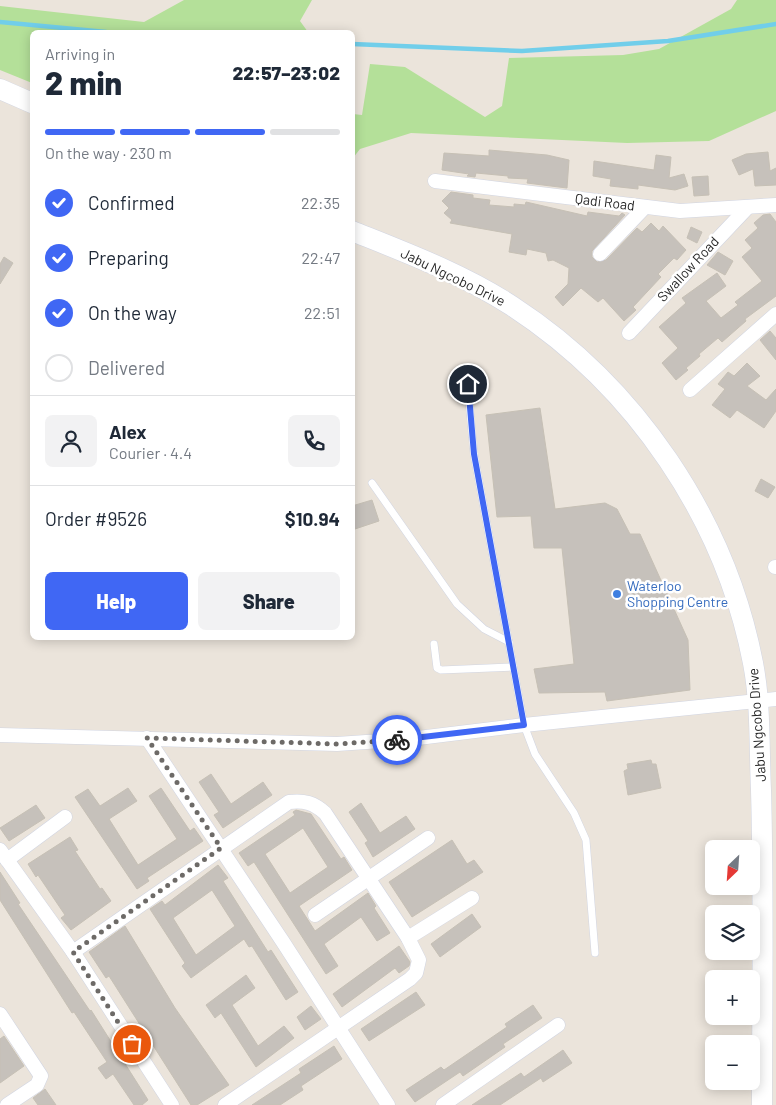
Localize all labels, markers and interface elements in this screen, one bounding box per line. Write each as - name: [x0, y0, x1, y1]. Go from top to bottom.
- text: Arriving in: [45, 44, 115, 63]
- text: 22:57–23:02: [233, 61, 340, 84]
- text: 2 min: [45, 63, 122, 101]
- text: On the way · 230 m: [45, 143, 172, 162]
- icon: check: [45, 189, 73, 217]
- street label: Qadi Road: [574, 189, 636, 214]
- text: Confirmed: [88, 191, 175, 214]
- text: 22:35: [301, 193, 340, 212]
- street label: Swallow Road: [653, 233, 722, 305]
- icon: check: [45, 244, 73, 272]
- street label: Jabu Ngcobo Drive: [398, 244, 508, 309]
- text: Preparing: [88, 246, 169, 269]
- text: 22:47: [302, 248, 340, 267]
- icon: check: [45, 299, 73, 327]
- text: On the way: [88, 301, 177, 324]
- text: 22:51: [304, 303, 340, 322]
- text: Delivered: [88, 356, 165, 379]
- pin: [447, 363, 489, 405]
- icon: home: [454, 370, 482, 398]
- button: person: [45, 415, 97, 467]
- button: phone: [288, 415, 340, 467]
- text: Alex: [109, 420, 147, 443]
- text: Courier · 4.4: [109, 443, 192, 462]
- text: Order #9526: [45, 507, 147, 530]
- text: $10.94: [285, 507, 340, 530]
- button: Help: [45, 572, 188, 630]
- button: Share: [198, 572, 340, 630]
- place label: Waterloo Shopping Centre: [627, 577, 728, 610]
- marker: Waterloo Shopping Centre: [611, 588, 623, 600]
- street label: Jabu Ngcobo Drive: [744, 667, 769, 783]
- courier: [372, 715, 422, 765]
- icon: bike: [383, 726, 411, 754]
- north arrow: [705, 840, 760, 895]
- map controls: [705, 840, 760, 1090]
- button: layers: [705, 905, 760, 960]
- button: +: [705, 970, 760, 1025]
- pin: [111, 1023, 153, 1065]
- icon: bag: [118, 1030, 146, 1058]
- button: −: [705, 1035, 760, 1090]

